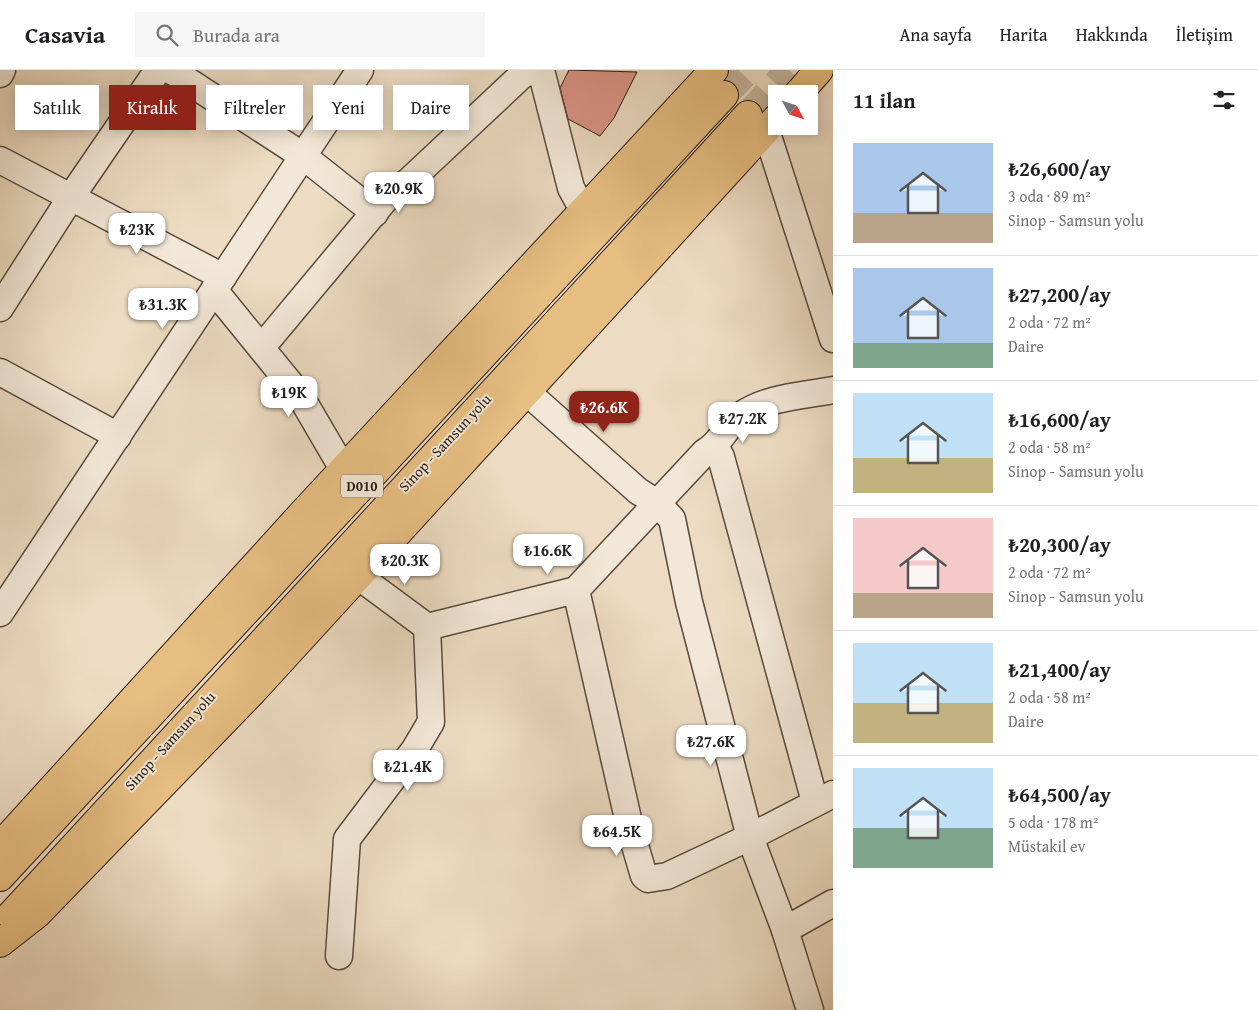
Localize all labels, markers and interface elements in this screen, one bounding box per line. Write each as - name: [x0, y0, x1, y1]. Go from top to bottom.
- search box: [135, 12, 485, 57]
- text: Casavia: [25, 17, 105, 52]
- icon: search: [153, 21, 181, 49]
- text: Burada ara: [193, 21, 280, 49]
- text: Ana sayfa: [899, 21, 972, 48]
- text: Harita: [1000, 21, 1048, 48]
- text: Hakkında: [1076, 21, 1148, 48]
- text: İletişim: [1176, 21, 1233, 48]
- chip: Satılık: [15, 85, 99, 130]
- chip: Kiralık: [109, 85, 196, 130]
- chip: Filtreler: [206, 85, 303, 130]
- chip: Yeni: [313, 85, 383, 130]
- chip: Daire: [393, 85, 469, 130]
- north arrow: [768, 85, 818, 135]
- map controls: [768, 85, 818, 135]
- text: 11 ilan: [853, 85, 916, 116]
- icon: filters: [1210, 86, 1238, 114]
- text: ₺26,600/ay: [1008, 153, 1111, 184]
- icon: home: [893, 163, 953, 223]
- pin: ₺20.9K: [358, 172, 440, 214]
- text: ₺20.9K: [375, 176, 423, 200]
- text: 3 oda · 89 m²: [1008, 184, 1091, 208]
- text: Sinop - Samsun yolu: [1008, 208, 1144, 232]
- pin: ₺23K: [107, 212, 167, 255]
- text: ₺23K: [120, 217, 154, 241]
- text: ₺27,200/ay: [1008, 279, 1111, 310]
- pin: ₺31.3K: [122, 288, 204, 330]
- icon: home: [893, 288, 953, 348]
- text: ₺31.3K: [139, 292, 187, 316]
- text: 2 oda · 72 m²: [1008, 310, 1091, 334]
- text: Daire: [1008, 334, 1044, 358]
- pin: ₺19K: [259, 376, 319, 418]
- text: ₺19K: [272, 380, 306, 404]
- street label: Sinop - Samsun yolu: [394, 388, 496, 496]
- pin: ₺26.6K: [563, 390, 645, 433]
- text: ₺26.6K: [580, 395, 628, 419]
- pin: ₺27.2K: [702, 402, 784, 444]
- text: ₺16,600/ay: [1008, 404, 1111, 435]
- text: ₺27.2K: [719, 406, 767, 430]
- icon: home: [893, 413, 953, 473]
- text: 2 oda · 58 m²: [1008, 435, 1091, 459]
- text: Sinop - Samsun yolu: [1008, 459, 1144, 483]
- road number: D010: [341, 474, 383, 498]
- text: ₺20,300/ay: [1008, 529, 1111, 560]
- pin: ₺16.6K: [507, 534, 589, 576]
- text: ₺16.6K: [524, 538, 572, 562]
- icon: home: [893, 538, 953, 598]
- pin: ₺20.3K: [364, 544, 446, 586]
- text: ₺20.3K: [381, 548, 429, 572]
- text: 2 oda · 72 m²: [1008, 560, 1091, 584]
- text: Sinop - Samsun yolu: [1008, 584, 1144, 608]
- text: ₺21,400/ay: [1008, 654, 1111, 685]
- icon: home: [893, 663, 953, 723]
- text: 2 oda · 58 m²: [1008, 685, 1091, 709]
- street label: Sinop - Samsun yolu: [119, 686, 221, 795]
- text: Daire: [1008, 709, 1044, 733]
- pin: ₺27.6K: [670, 724, 752, 767]
- text: ₺27.6K: [687, 729, 735, 753]
- pin: ₺21.4K: [367, 750, 449, 792]
- text: ₺21.4K: [384, 754, 432, 778]
- text: ₺64,500/ay: [1008, 779, 1111, 810]
- icon: home: [893, 788, 953, 848]
- text: 5 oda · 178 m²: [1008, 810, 1098, 834]
- pin: ₺64.5K: [576, 814, 658, 857]
- text: ₺64.5K: [593, 819, 641, 843]
- text: Müstakil ev: [1008, 834, 1085, 858]

